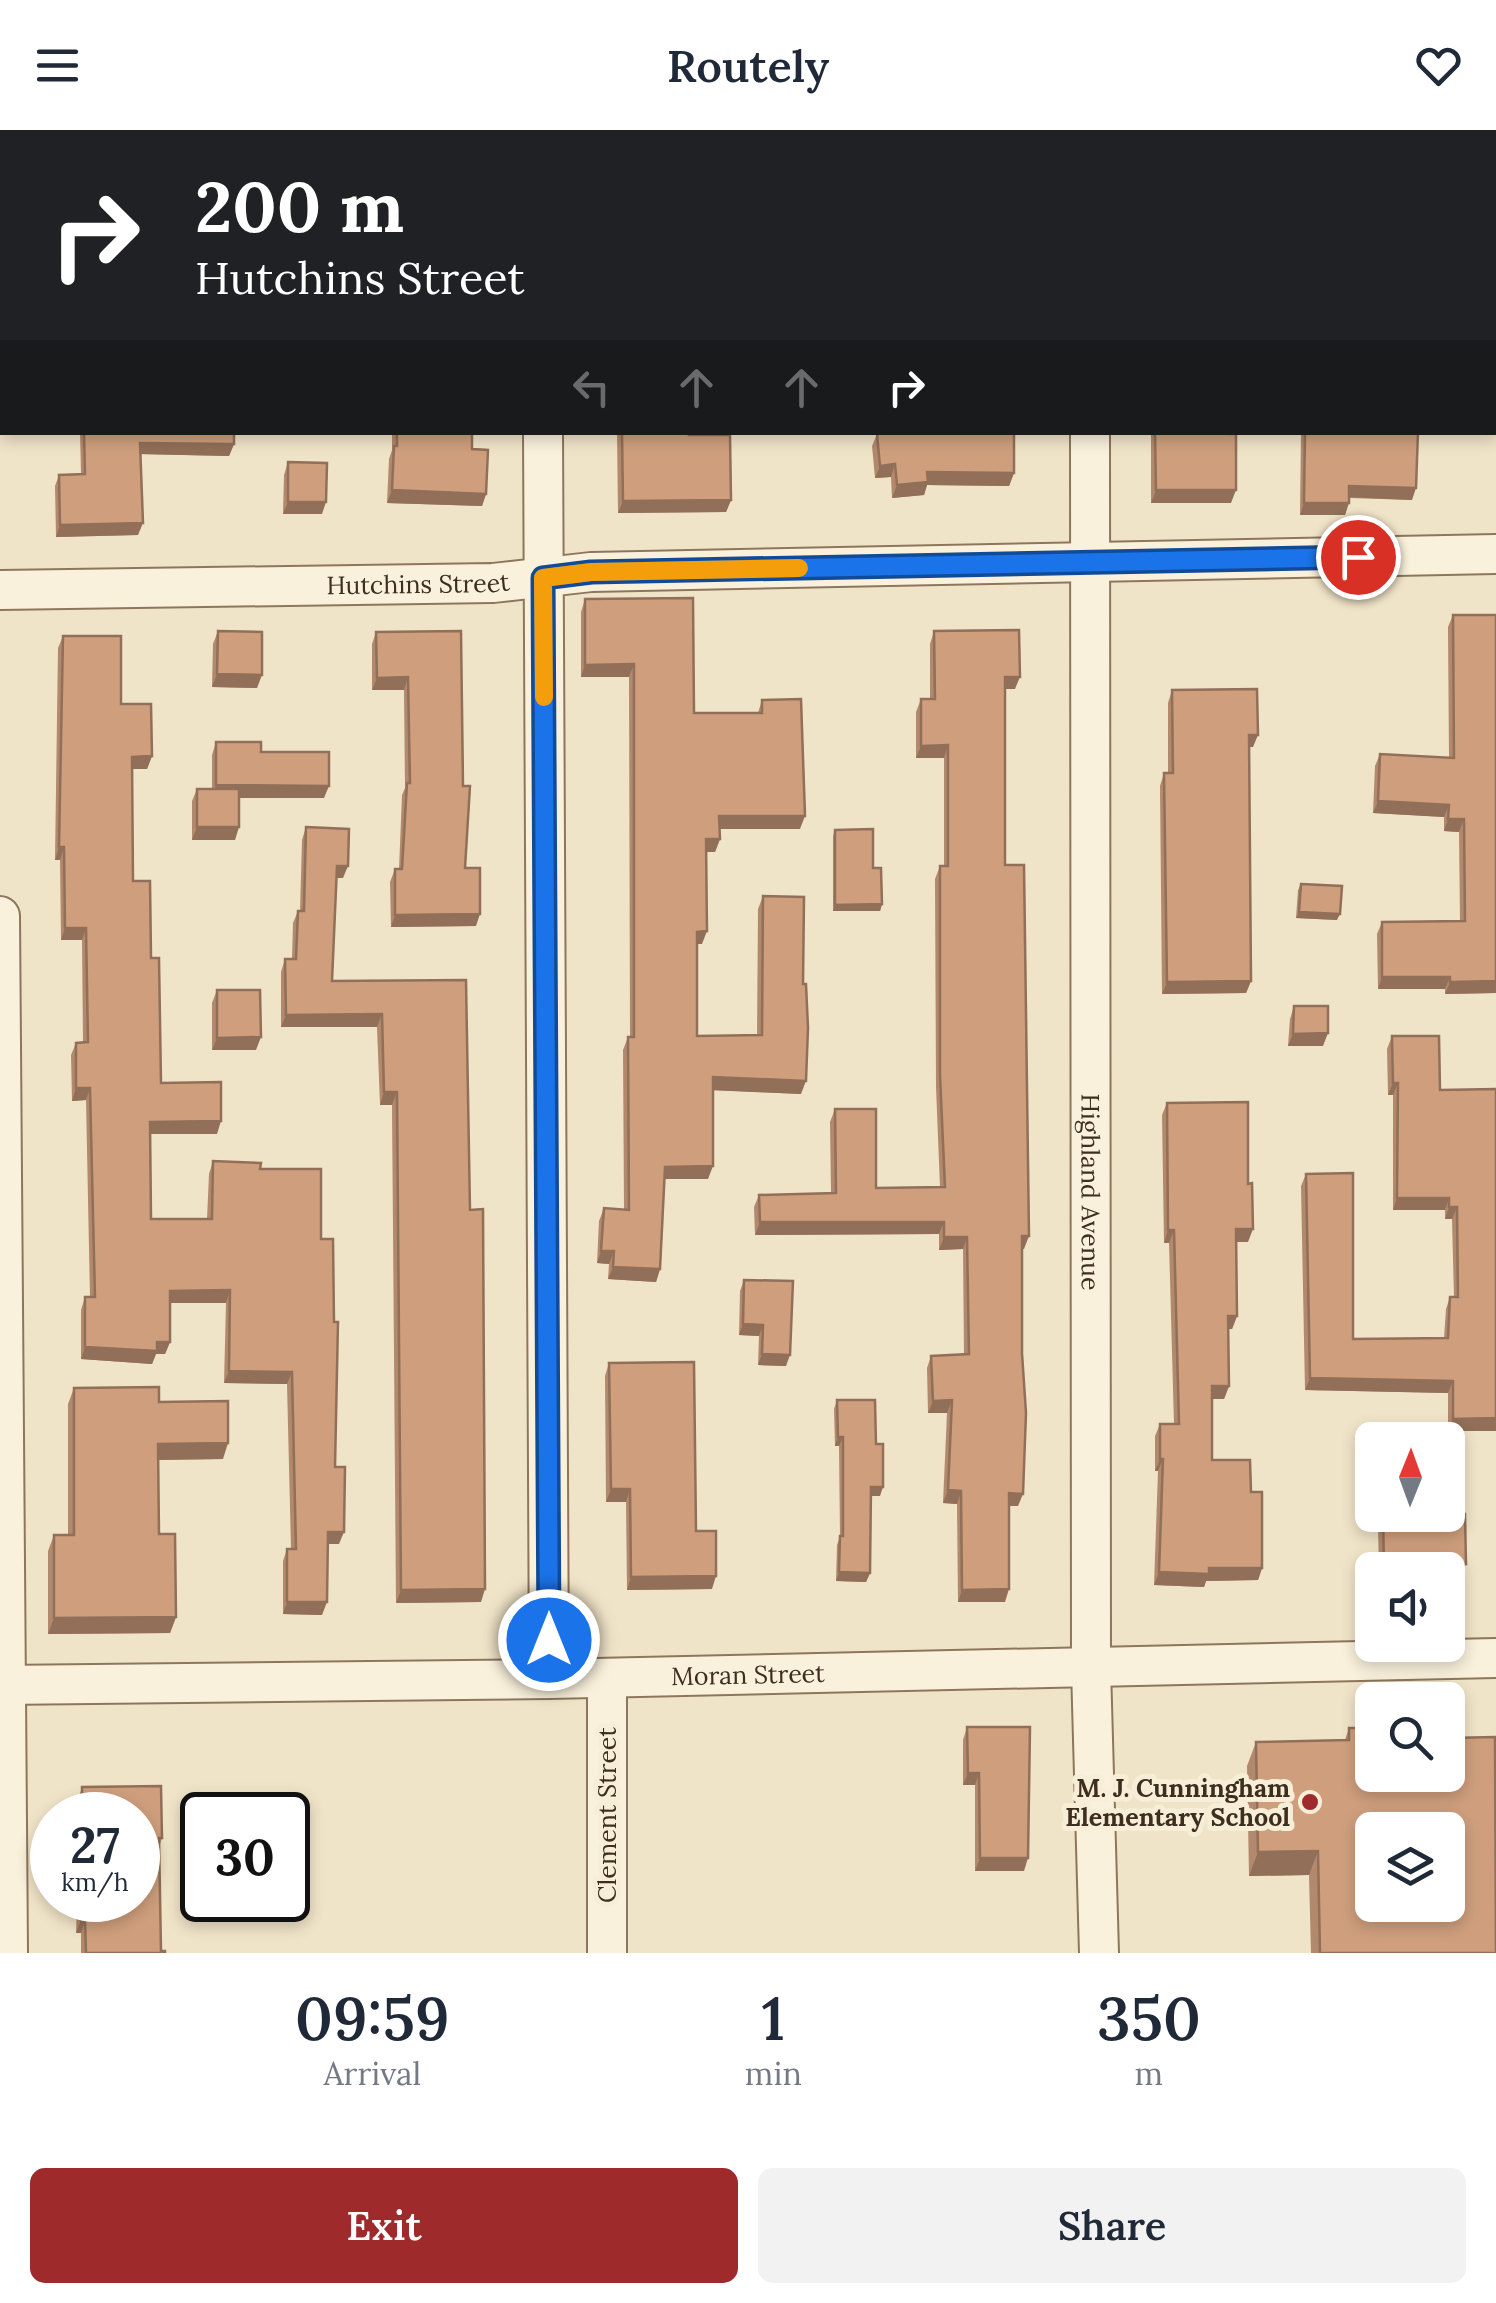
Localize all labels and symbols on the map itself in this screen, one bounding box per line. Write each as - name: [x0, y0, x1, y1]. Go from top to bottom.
- pin: [1316, 515, 1401, 600]
- street label: Hutchins Street: [326, 565, 512, 601]
- street label: Highland Avenue: [1075, 1093, 1107, 1291]
- north arrow: [1355, 1422, 1465, 1532]
- position arrow: [497, 1588, 601, 1692]
- street label: Moran Street: [671, 1657, 825, 1692]
- street label: Clement Street: [591, 1727, 623, 1903]
- place label: M. J. Cunningham Elementary School: [1065, 1772, 1290, 1833]
- marker: M. J. Cunningham Elementary School: [1299, 1791, 1321, 1813]
- speed limit sign: 30: [180, 1792, 310, 1922]

